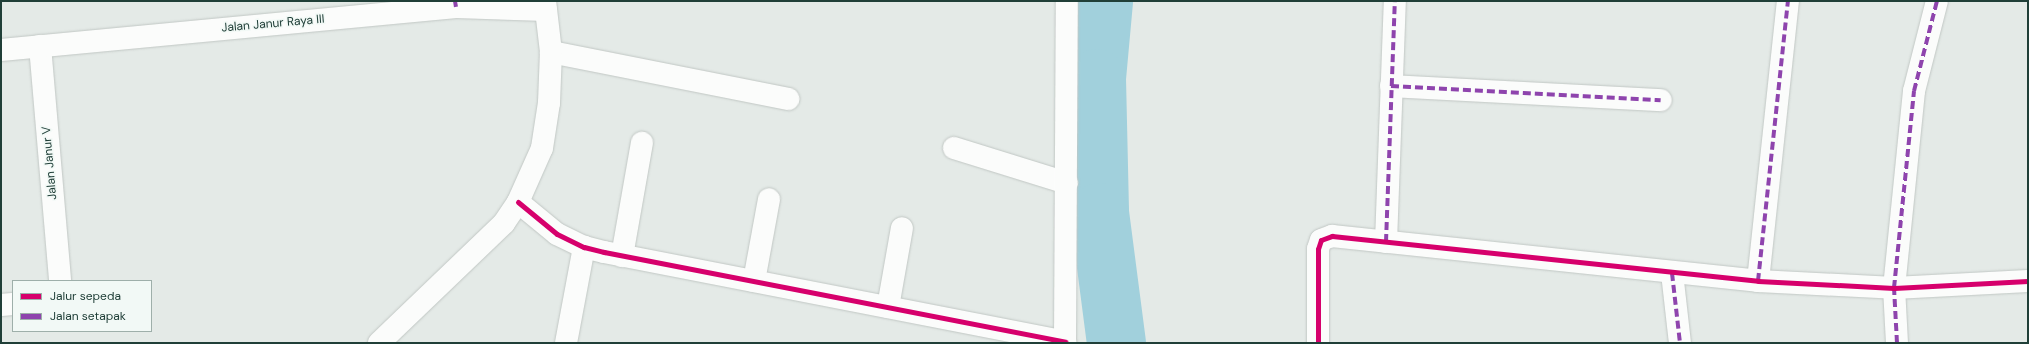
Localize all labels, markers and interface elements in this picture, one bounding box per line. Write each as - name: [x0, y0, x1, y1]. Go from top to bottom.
- street label: Jalan Janur Raya III: [221, 12, 325, 36]
- street label: Jalan Janur V: [40, 126, 60, 200]
- legend: [12, 280, 152, 332]
- text: Jalur sepeda: [50, 288, 121, 304]
- text: Jalan setapak: [50, 308, 126, 324]

